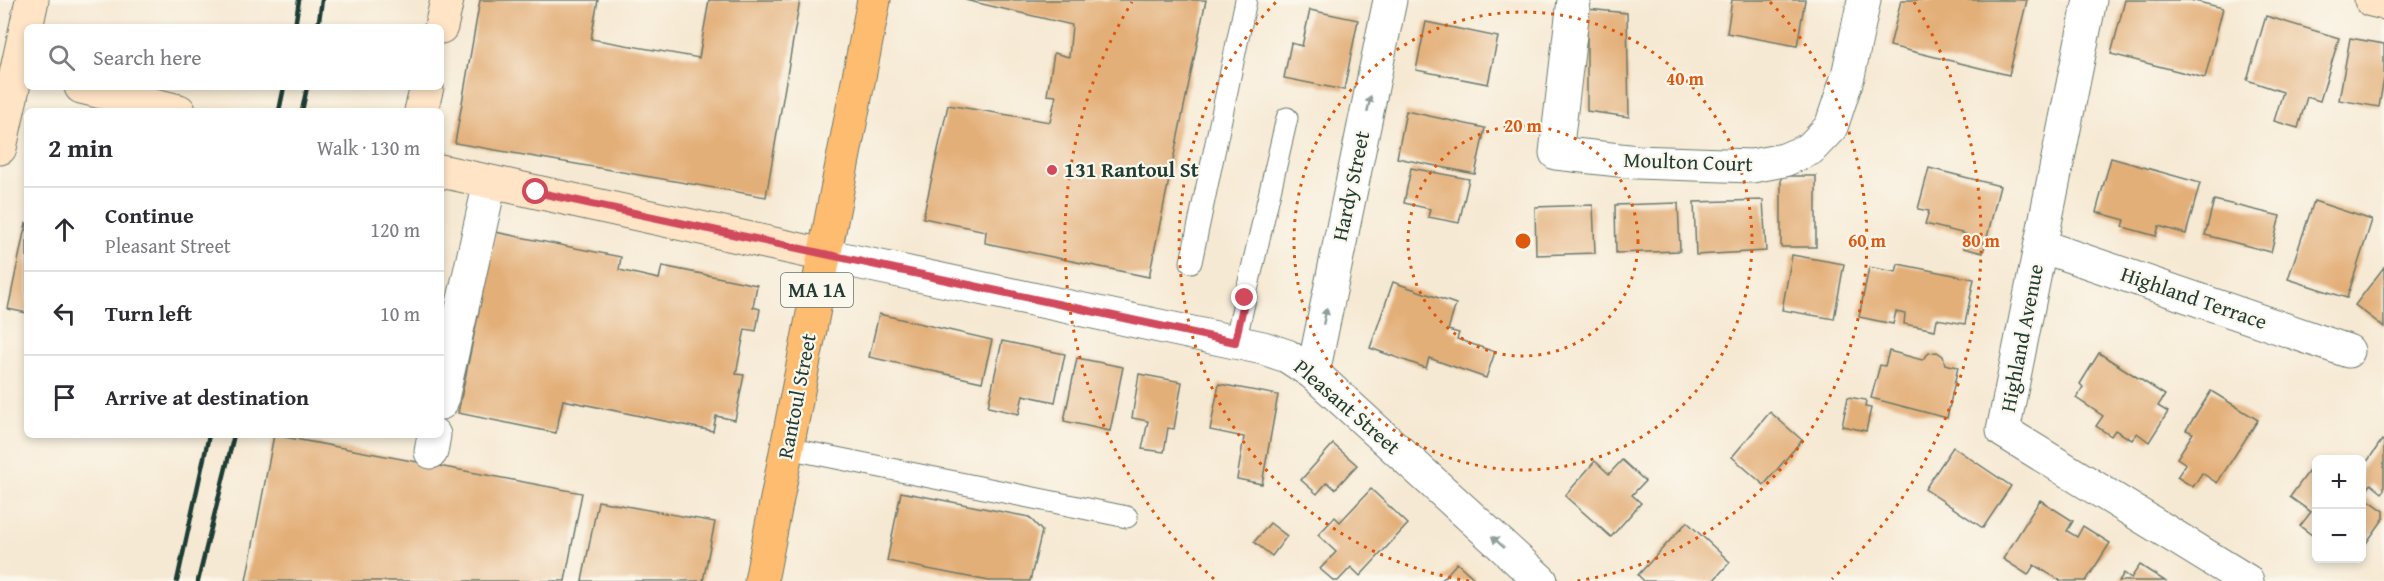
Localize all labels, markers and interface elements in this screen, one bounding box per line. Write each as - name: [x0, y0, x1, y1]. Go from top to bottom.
- search box: [24, 24, 444, 90]
- icon: search: [45, 41, 78, 74]
- text: Search here: [93, 41, 202, 73]
- text: 40 m: [1666, 65, 1705, 92]
- one-way arrow: [1364, 95, 1374, 113]
- text: 20 m: [1504, 112, 1543, 139]
- street label: Hardy Street: [1324, 127, 1377, 244]
- text: 2 min: [48, 128, 113, 167]
- text: Walk · 130 m: [317, 133, 420, 162]
- street label: Moulton Court: [1623, 144, 1754, 179]
- place label: 131 Rantoul St: [1064, 154, 1199, 185]
- marker: 131 Rantoul St: [1045, 163, 1059, 177]
- route start: [522, 178, 548, 204]
- text: Continue: [105, 199, 194, 231]
- icon: ahead: [48, 213, 81, 246]
- text: 120 m: [370, 215, 420, 244]
- text: 60 m: [1848, 227, 1887, 254]
- text: 80 m: [1962, 227, 2001, 254]
- text: Pleasant Street: [105, 231, 231, 260]
- centre of rings: [1513, 231, 1533, 251]
- street label: Highland Terrace: [2117, 258, 2271, 337]
- street label: Highland Avenue: [1992, 261, 2051, 415]
- road number: MA 1A: [781, 273, 853, 307]
- route end: [1231, 284, 1257, 310]
- icon: left: [48, 297, 81, 330]
- text: Turn left: [105, 297, 192, 329]
- text: 10 m: [380, 299, 420, 328]
- one-way arrow: [1321, 306, 1330, 325]
- street label: Rantoul Street: [769, 330, 824, 461]
- street label: Pleasant Street: [1287, 352, 1408, 462]
- icon: arrive: [48, 381, 81, 414]
- text: Arrive at destination: [105, 381, 309, 413]
- map controls: [2312, 455, 2366, 563]
- button: +: [2312, 455, 2366, 509]
- button: −: [2312, 509, 2366, 563]
- one-way arrow: [1491, 536, 1506, 549]

